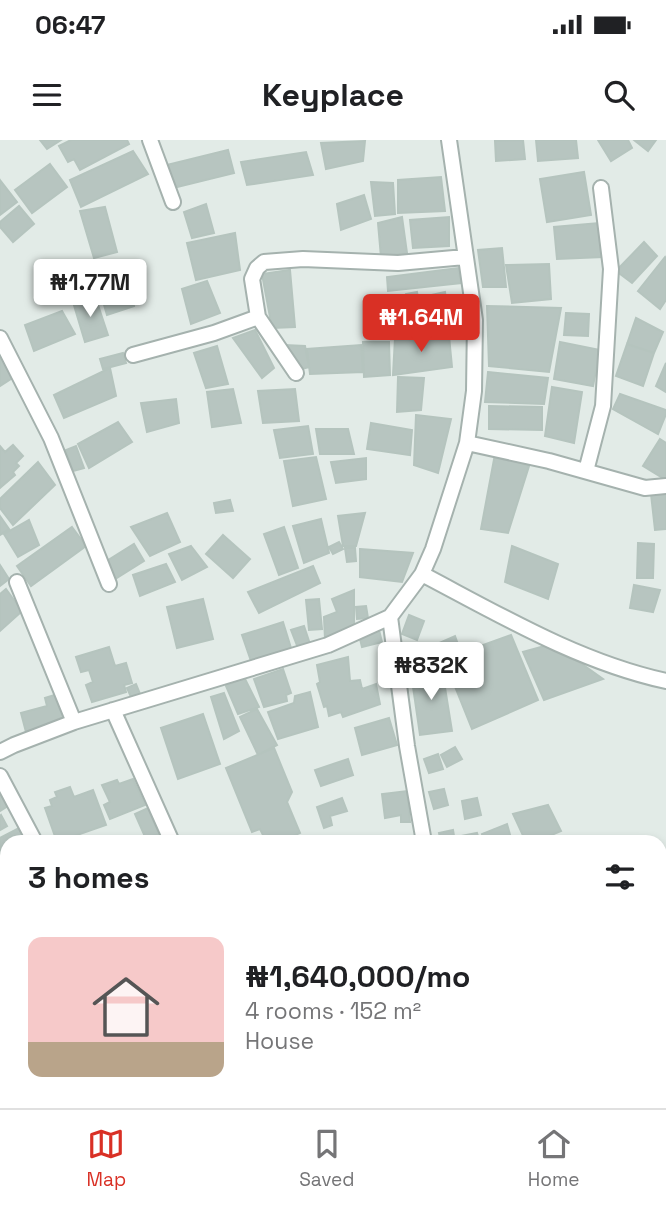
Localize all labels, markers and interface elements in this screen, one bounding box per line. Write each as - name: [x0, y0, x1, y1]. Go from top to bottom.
- text: 06:47: [35, 8, 106, 42]
- text: Keyplace: [262, 75, 404, 115]
- icon: menu: [28, 76, 66, 114]
- icon: search: [600, 76, 638, 114]
- pin: ₦1.77M: [33, 260, 147, 319]
- text: ₦1.77M: [50, 267, 130, 297]
- pin: ₦1.64M: [364, 294, 478, 354]
- text: ₦1.64M: [379, 302, 463, 332]
- pin: ₦832K: [382, 643, 480, 702]
- text: ₦832K: [394, 650, 468, 680]
- text: 3 homes: [28, 858, 149, 897]
- icon: filters: [601, 858, 639, 896]
- text: ₦1,640,000/mo: [245, 957, 470, 996]
- icon: home: [84, 965, 168, 1049]
- text: 4 rooms · 152 m²: [245, 996, 421, 1026]
- text: House: [245, 1026, 314, 1056]
- tab: Map: [87, 1125, 126, 1192]
- tab: Saved: [299, 1125, 355, 1192]
- tab: Home: [528, 1125, 579, 1192]

